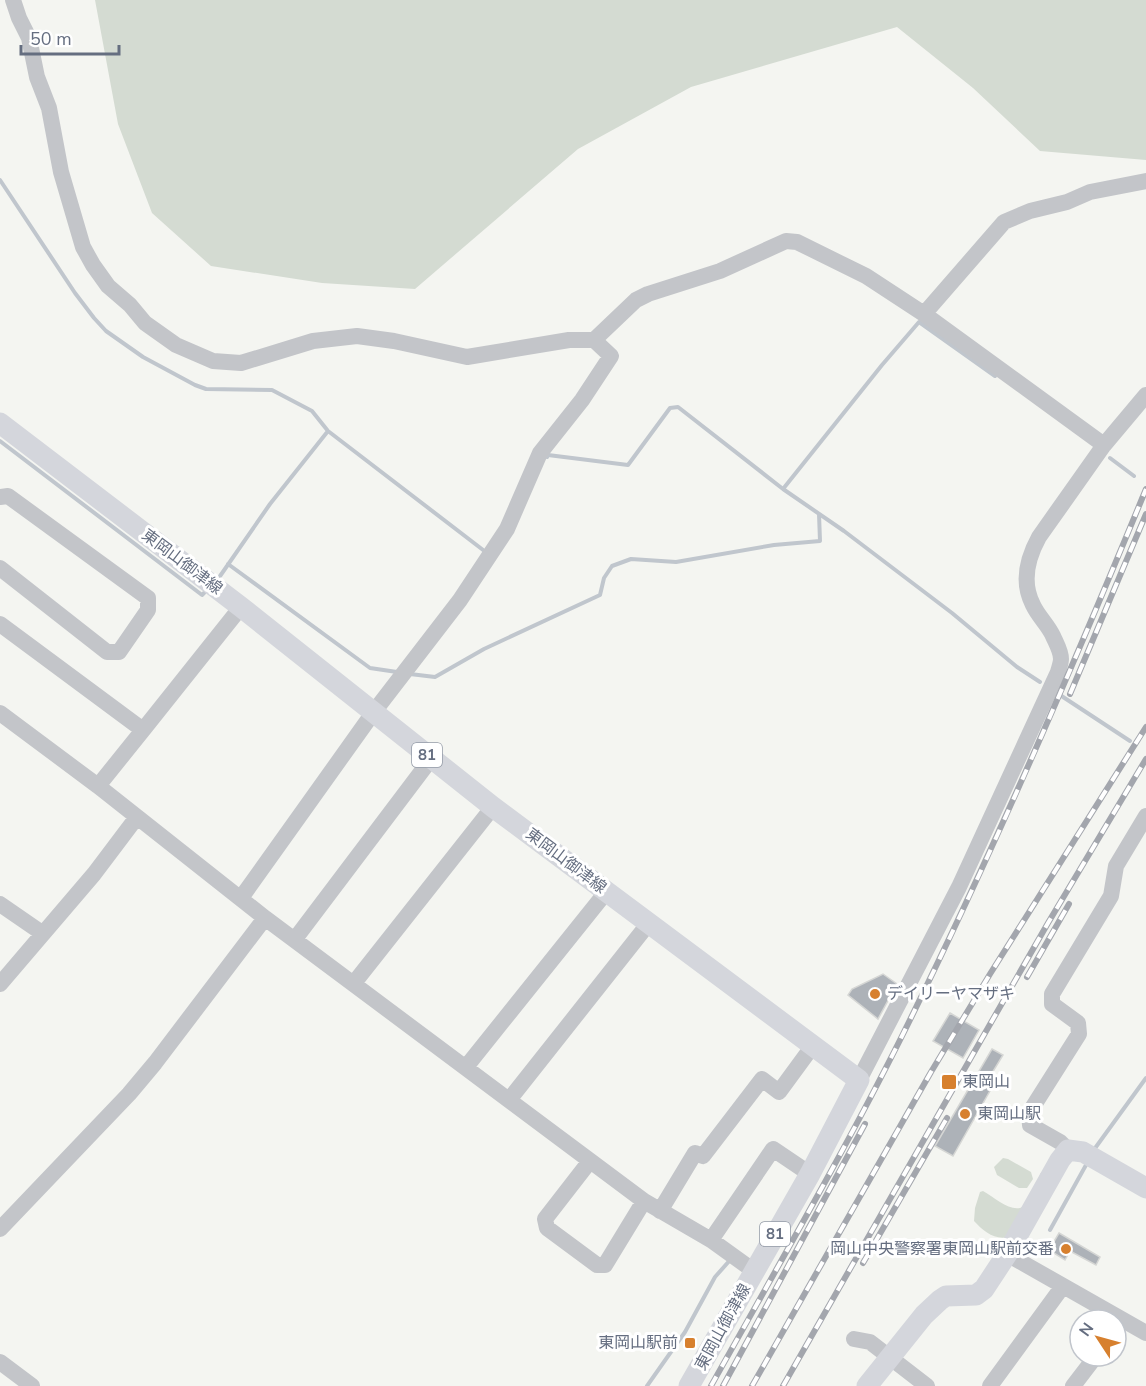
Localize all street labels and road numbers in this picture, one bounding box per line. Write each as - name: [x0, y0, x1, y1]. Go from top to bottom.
- street label: 東岡山御津線: [137, 524, 227, 600]
- road number: 81: [412, 743, 442, 767]
- street label: 東岡山御津線: [521, 823, 611, 899]
- road number: 81: [760, 1222, 790, 1246]
- street label: 東岡山御津線: [690, 1280, 756, 1374]

